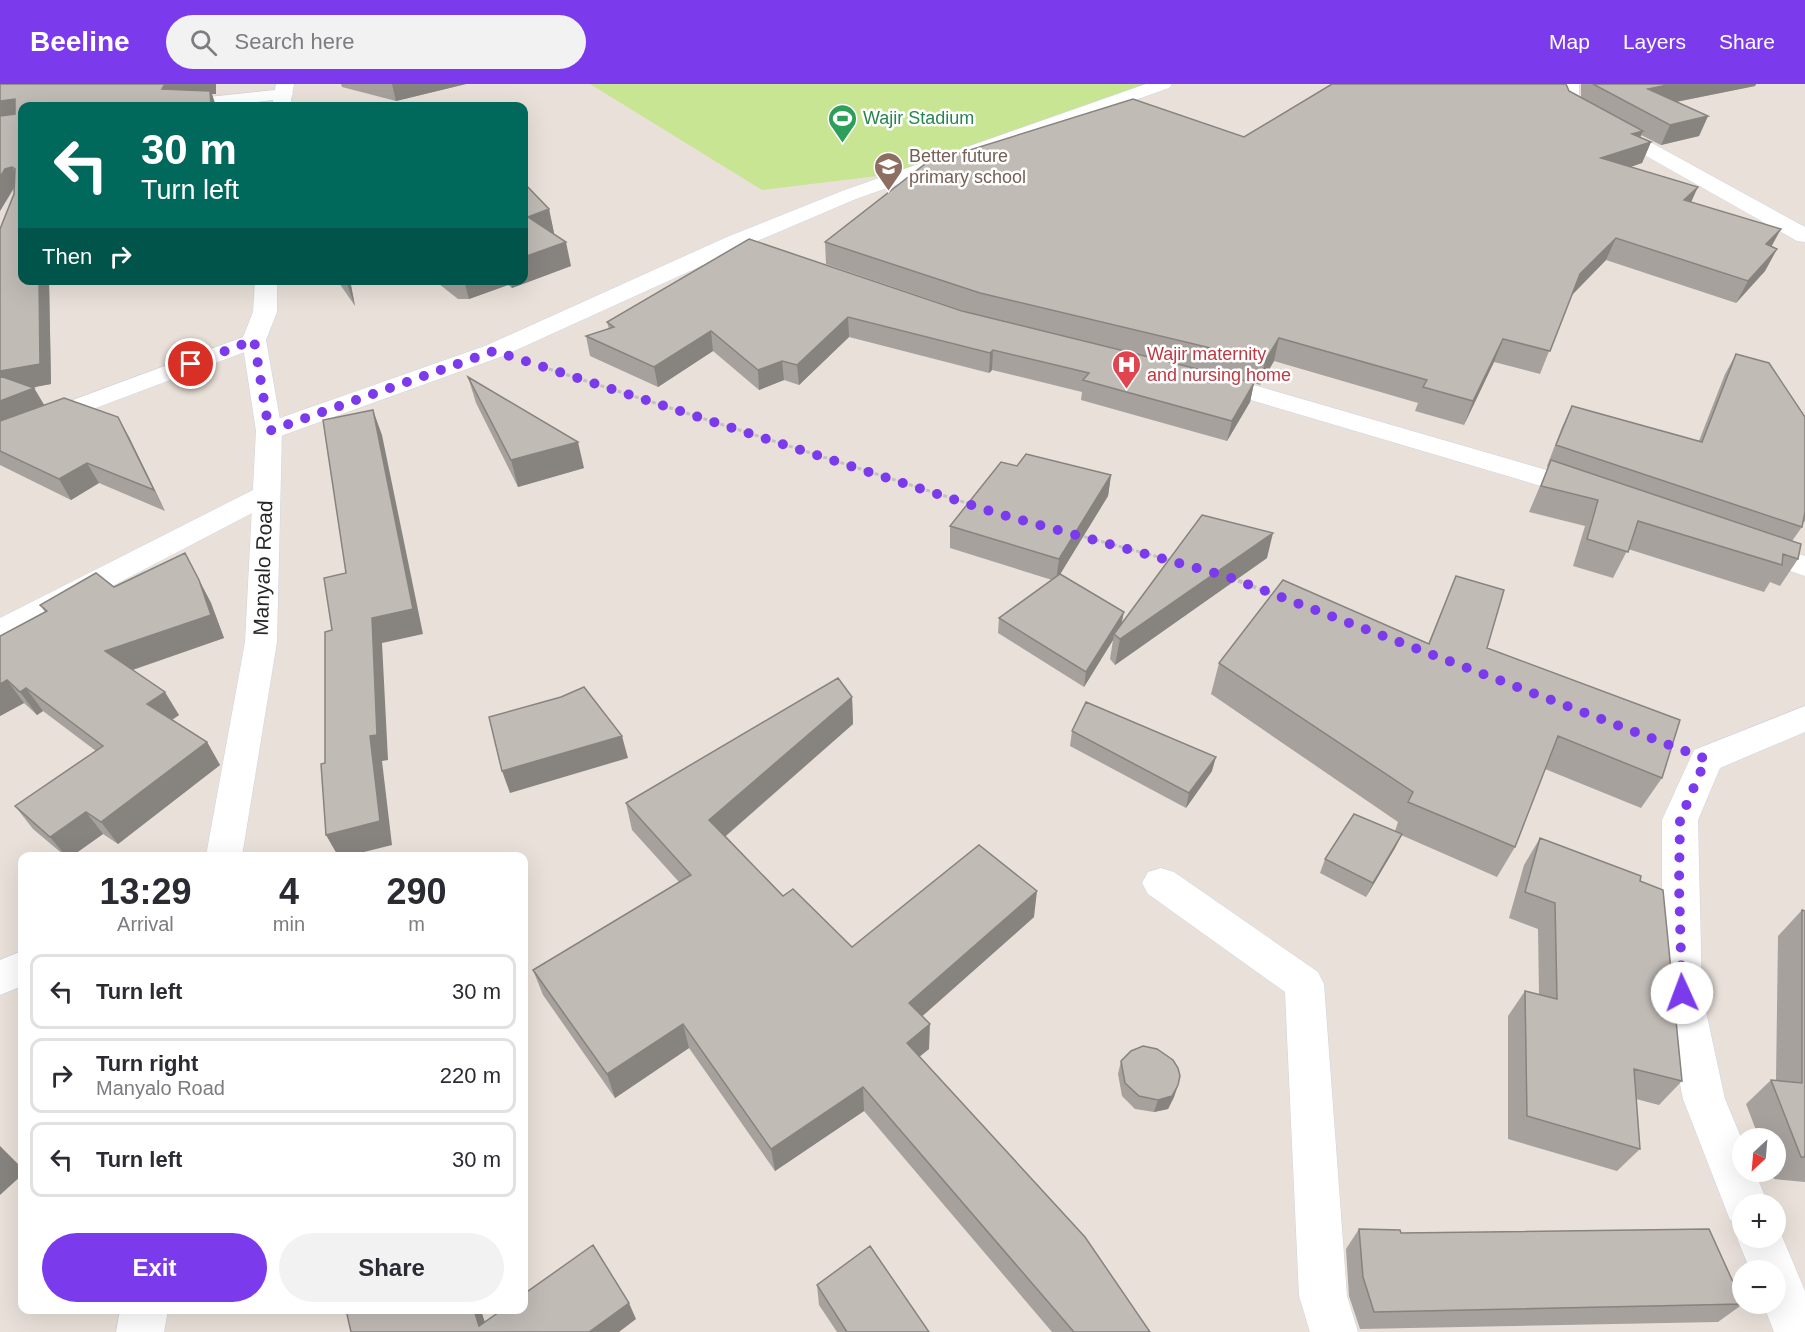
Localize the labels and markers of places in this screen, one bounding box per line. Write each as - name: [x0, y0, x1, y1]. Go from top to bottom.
- sports icon: Wajir Stadium: [826, 102, 858, 144]
- place label: Wajir Stadium: [863, 108, 974, 128]
- place label: Better future primary school: [909, 146, 1026, 187]
- school or university icon: Better future primary school: [872, 150, 904, 192]
- pin: [165, 338, 216, 389]
- place label: Wajir maternity and nursing home: [1147, 344, 1291, 385]
- hospital icon: Wajir maternity and nursing home: [1110, 348, 1142, 390]

